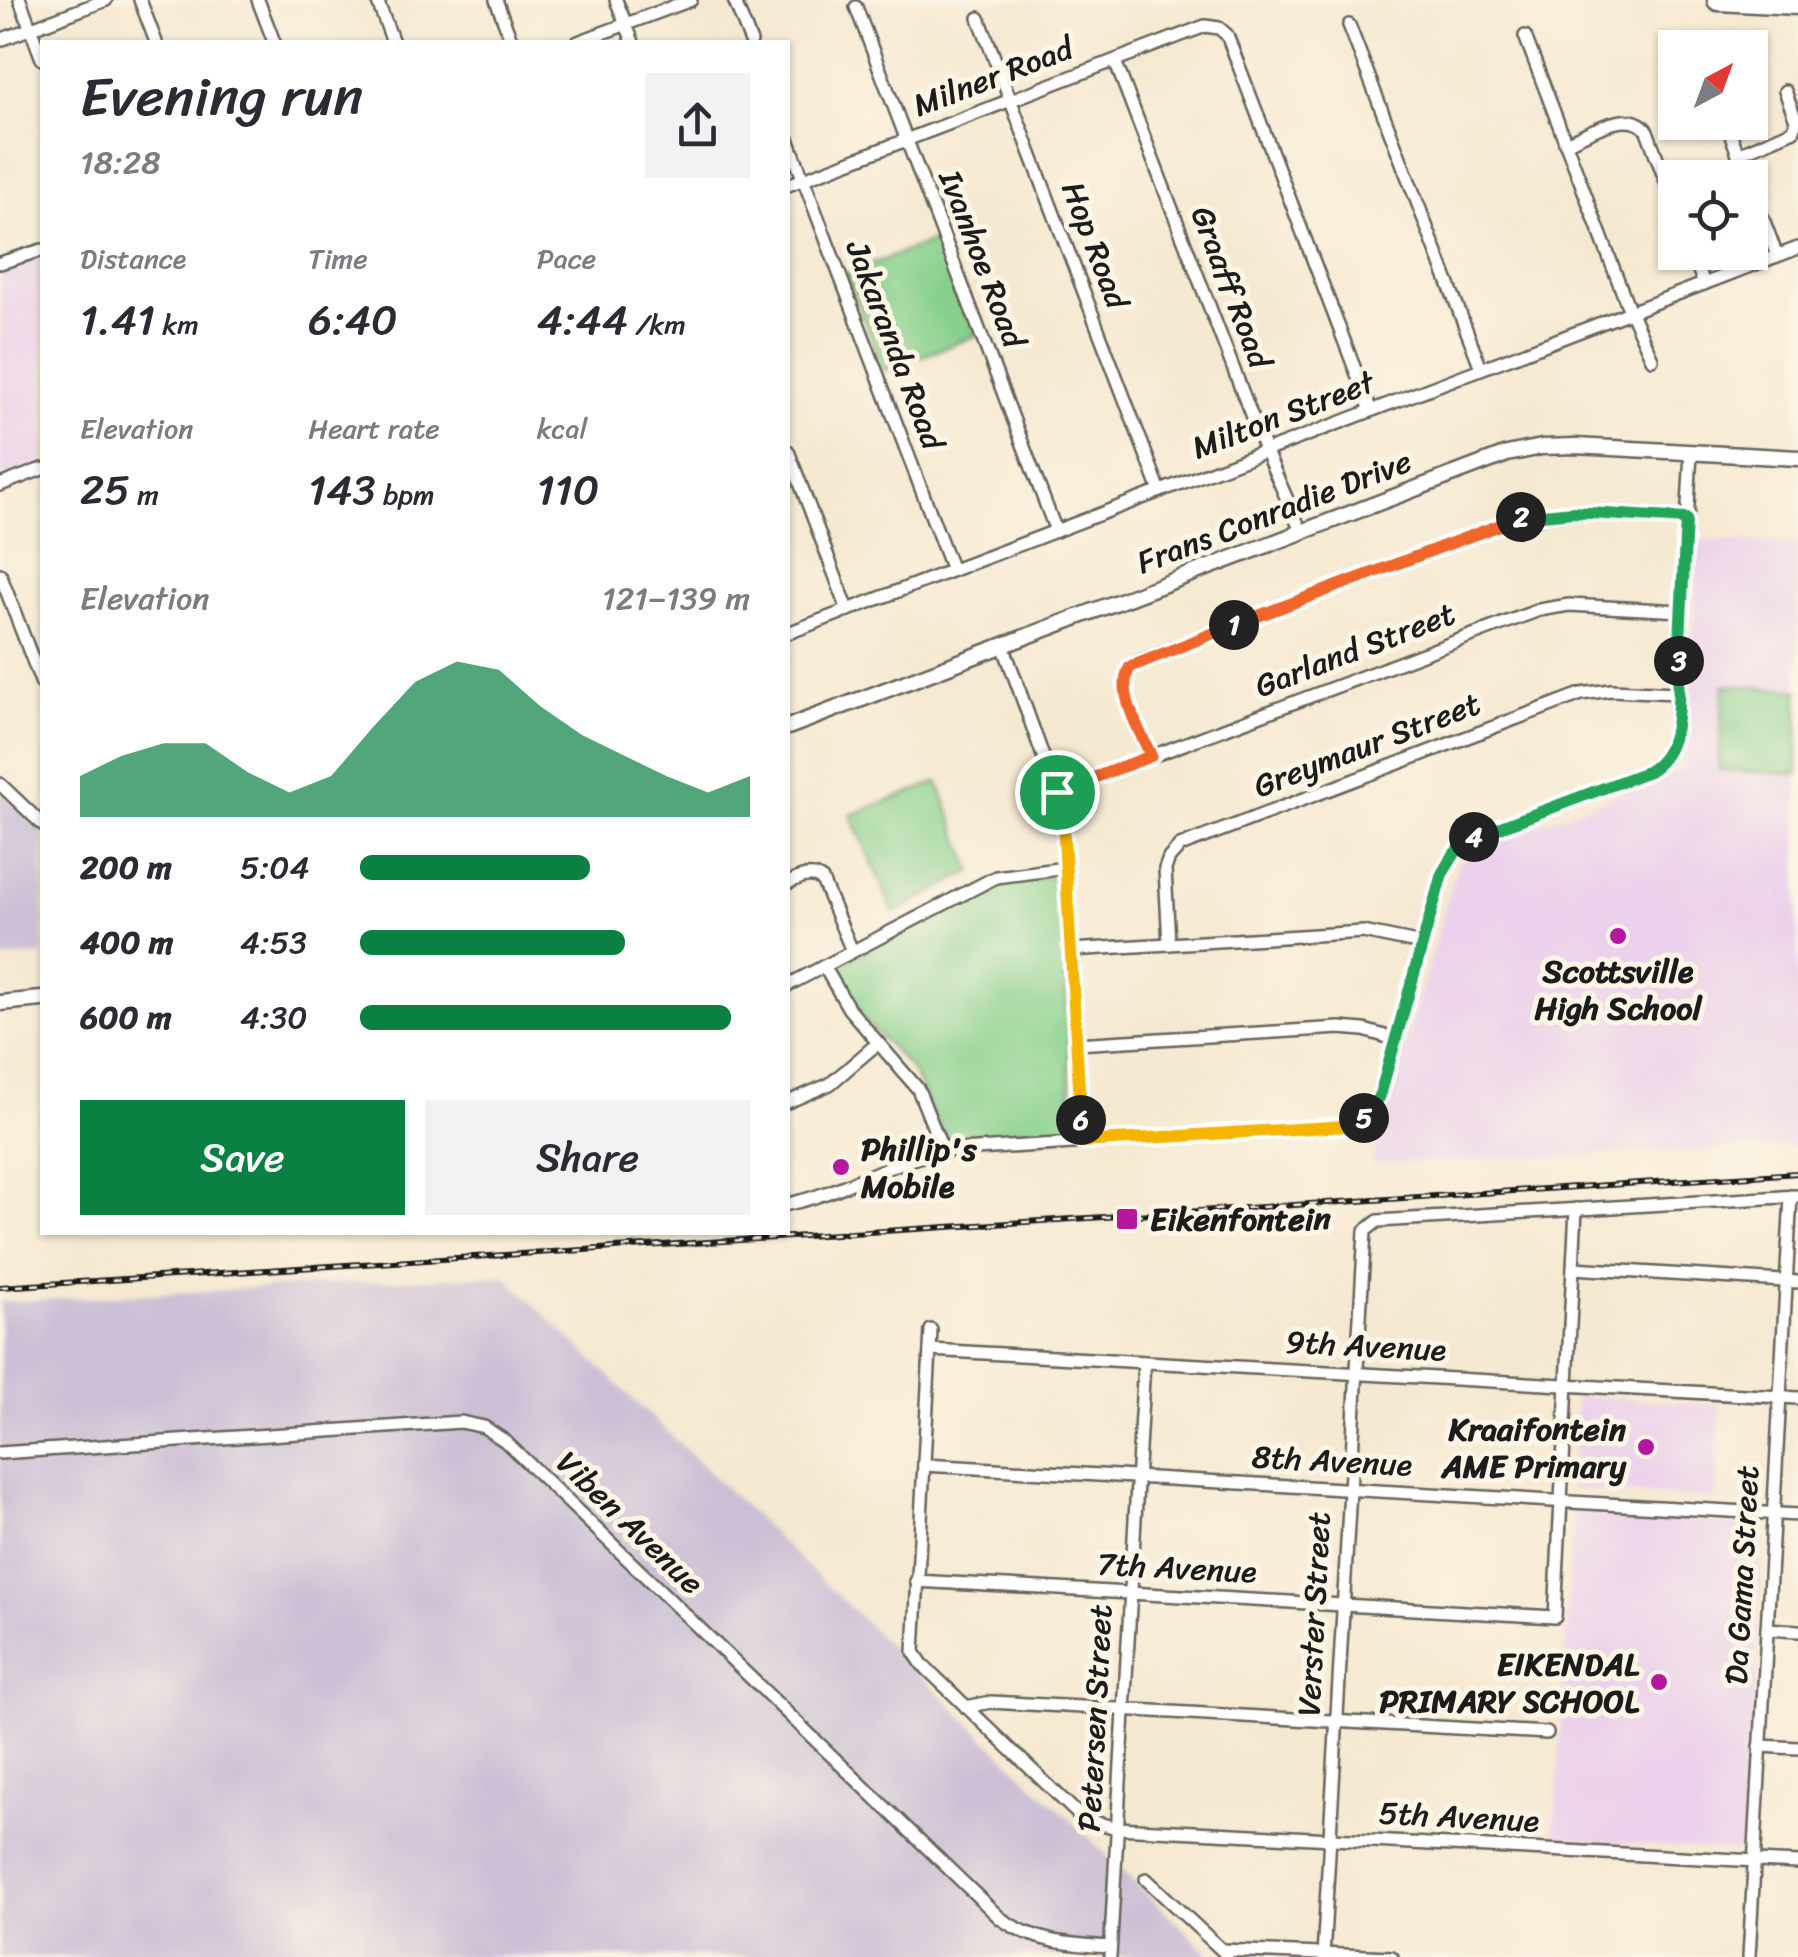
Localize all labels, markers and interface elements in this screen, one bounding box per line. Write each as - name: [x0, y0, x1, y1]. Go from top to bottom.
- street label: Milner Road: [905, 20, 1083, 134]
- north arrow: [1658, 30, 1768, 140]
- map controls: [1658, 30, 1768, 270]
- text: Evening run: [80, 48, 363, 145]
- button: share: [645, 73, 750, 178]
- text: 18:28: [80, 134, 160, 191]
- button: locate: [1658, 160, 1768, 270]
- street label: Ivanhoe Road: [922, 161, 1043, 358]
- street label: Hop Road: [1045, 173, 1146, 319]
- street label: Graaff Road: [1174, 197, 1289, 379]
- street label: Jakaranda Road: [829, 231, 962, 460]
- text: Distance: [80, 234, 186, 283]
- text: Time: [308, 234, 368, 283]
- text: Pace: [537, 234, 596, 283]
- text: 1.41: [80, 283, 155, 357]
- text: 6:40: [308, 283, 398, 357]
- text: 4:44: [537, 283, 628, 357]
- text: km: [155, 300, 199, 349]
- text: /km: [628, 300, 686, 349]
- street label: Milton Street: [1183, 354, 1384, 476]
- text: Elevation: [80, 404, 193, 453]
- text: Heart rate: [308, 404, 440, 453]
- text: kcal: [537, 404, 588, 453]
- street label: Frans Conradie Drive: [1128, 433, 1420, 591]
- text: 25: [80, 453, 130, 527]
- text: 143: [308, 453, 376, 527]
- text: 110: [537, 453, 599, 527]
- text: m: [130, 470, 159, 519]
- text: bpm: [376, 470, 435, 519]
- pin: 2: [1496, 492, 1546, 542]
- text: 2: [1513, 492, 1529, 541]
- text: Elevation: [80, 570, 210, 627]
- text: 121–139 m: [602, 570, 750, 627]
- street label: Garland Street: [1246, 586, 1464, 714]
- pin: 1: [1209, 600, 1259, 650]
- text: 1: [1228, 600, 1240, 649]
- pin: 3: [1654, 636, 1704, 686]
- text: 3: [1671, 636, 1687, 685]
- street label: Greymaur Street: [1245, 675, 1489, 815]
- pin: [1015, 750, 1100, 835]
- icon: arrive: [1030, 765, 1085, 820]
- pin: 4: [1449, 812, 1499, 862]
- text: 4: [1465, 812, 1483, 861]
- text: 200 m: [80, 839, 172, 896]
- text: 5:04: [240, 839, 309, 896]
- text: 400 m: [80, 914, 173, 971]
- text: 4:53: [240, 914, 307, 971]
- marker: Scottsville High School: [1607, 925, 1629, 947]
- place label: Scottsville High School: [1534, 943, 1703, 1037]
- text: 600 m: [80, 989, 172, 1046]
- text: 4:30: [240, 989, 307, 1046]
- pin: 5: [1339, 1093, 1389, 1143]
- text: 5: [1355, 1093, 1373, 1142]
- pin: 6: [1056, 1095, 1106, 1145]
- text: 6: [1073, 1095, 1089, 1144]
- button: Save: [80, 1100, 405, 1215]
- button: Share: [425, 1100, 750, 1215]
- place label: Phillip's Mobile: [860, 1121, 978, 1215]
- marker: Phillip's Mobile: [830, 1156, 852, 1178]
- place label: Eikenfontein: [1150, 1191, 1332, 1248]
- marker: Eikenfontein: [1114, 1206, 1140, 1232]
- street label: 9th Avenue: [1284, 1313, 1448, 1379]
- place label: Kraaifontein AME Primary: [1440, 1401, 1627, 1495]
- street label: 8th Avenue: [1250, 1428, 1414, 1494]
- marker: Kraaifontein AME Primary: [1635, 1436, 1657, 1458]
- street label: Viben Avenue: [542, 1437, 718, 1609]
- street label: Da Gama Street: [1708, 1464, 1776, 1686]
- street label: Verster Street: [1280, 1510, 1348, 1718]
- street label: 7th Avenue: [1096, 1535, 1258, 1601]
- street label: Petersen Street: [1061, 1603, 1129, 1833]
- place label: EIKENDAL PRIMARY SCHOOL: [1379, 1636, 1640, 1730]
- marker: EIKENDAL PRIMARY SCHOOL: [1648, 1671, 1670, 1693]
- street label: 5th Avenue: [1377, 1784, 1541, 1850]

